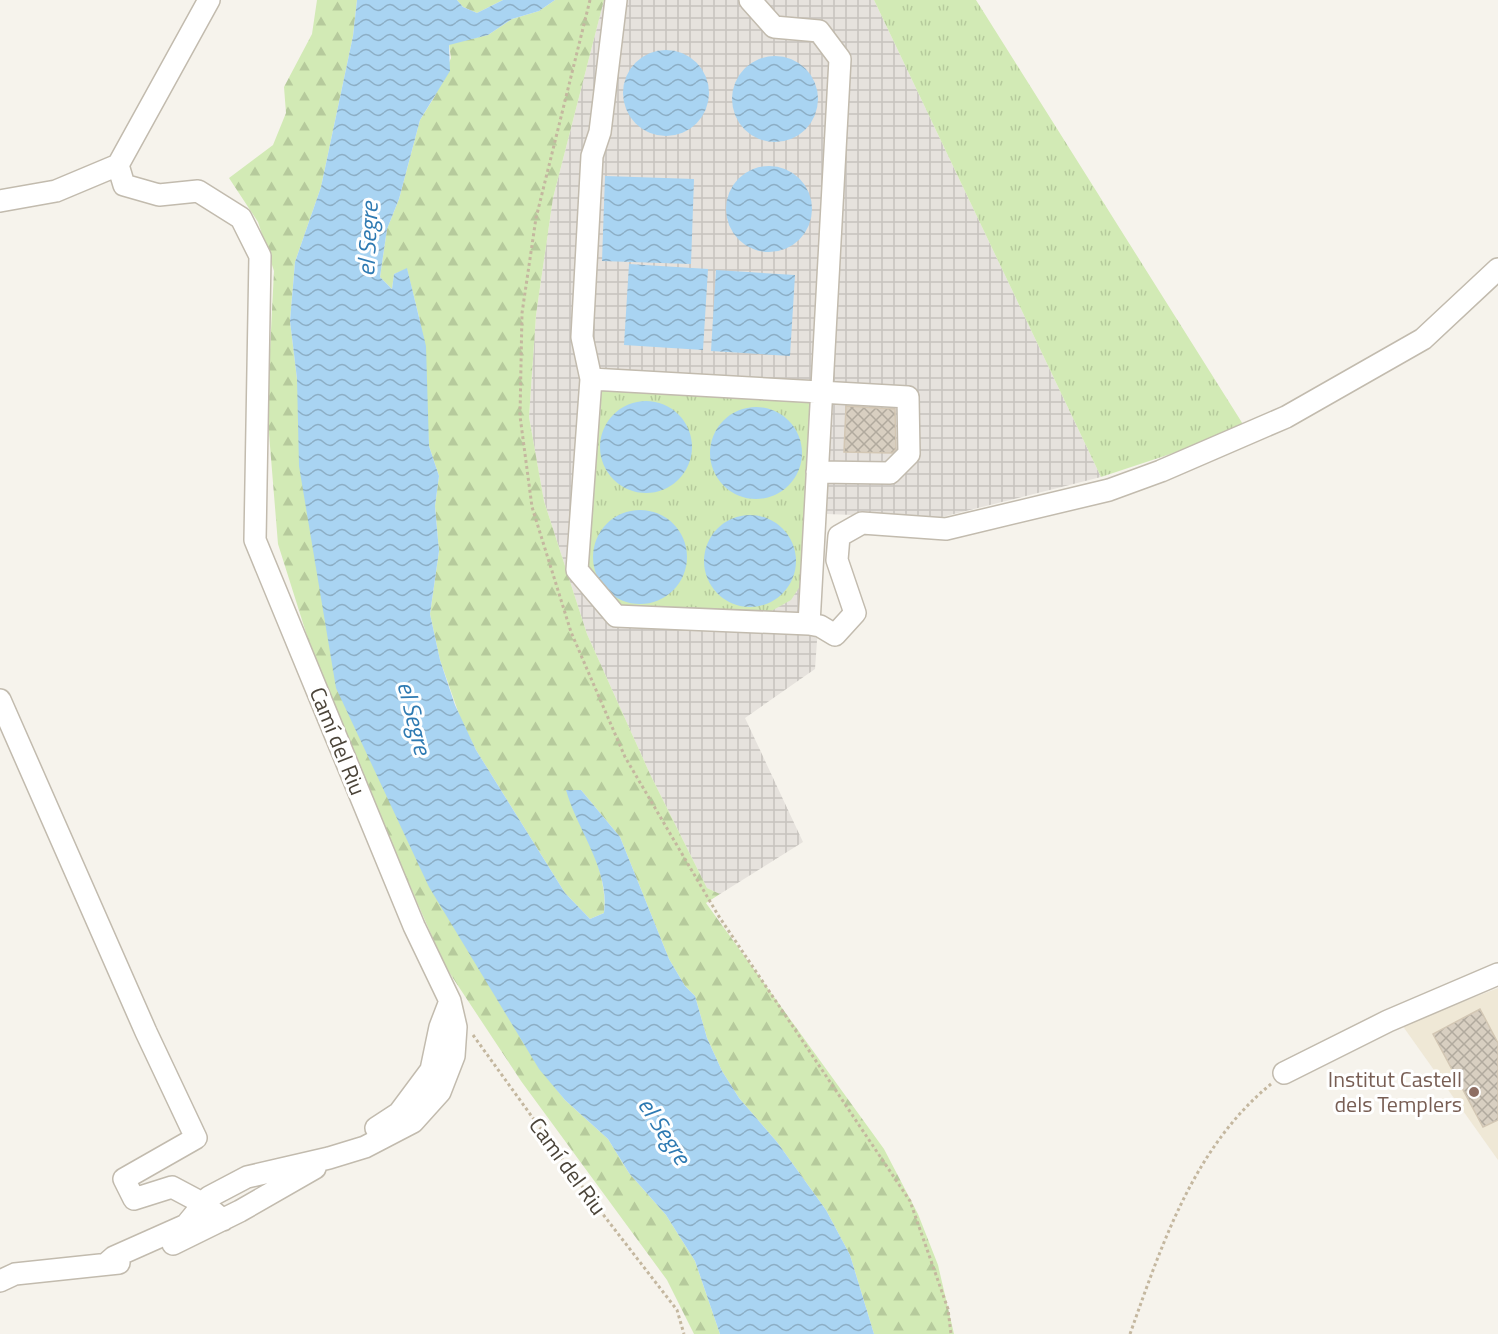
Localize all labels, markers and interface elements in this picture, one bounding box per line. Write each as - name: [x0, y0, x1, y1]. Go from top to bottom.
- water label: el Segre: [347, 199, 387, 277]
- water label: el Segre: [389, 677, 442, 760]
- street label: Camí del Riu: [301, 682, 375, 800]
- place label: Institut Castell dels Templers: [1328, 1062, 1462, 1121]
- marker: Institut Castell dels Templers: [1467, 1085, 1481, 1099]
- water label: el Segre: [630, 1090, 701, 1173]
- street label: Camí del Riu: [521, 1110, 615, 1222]

